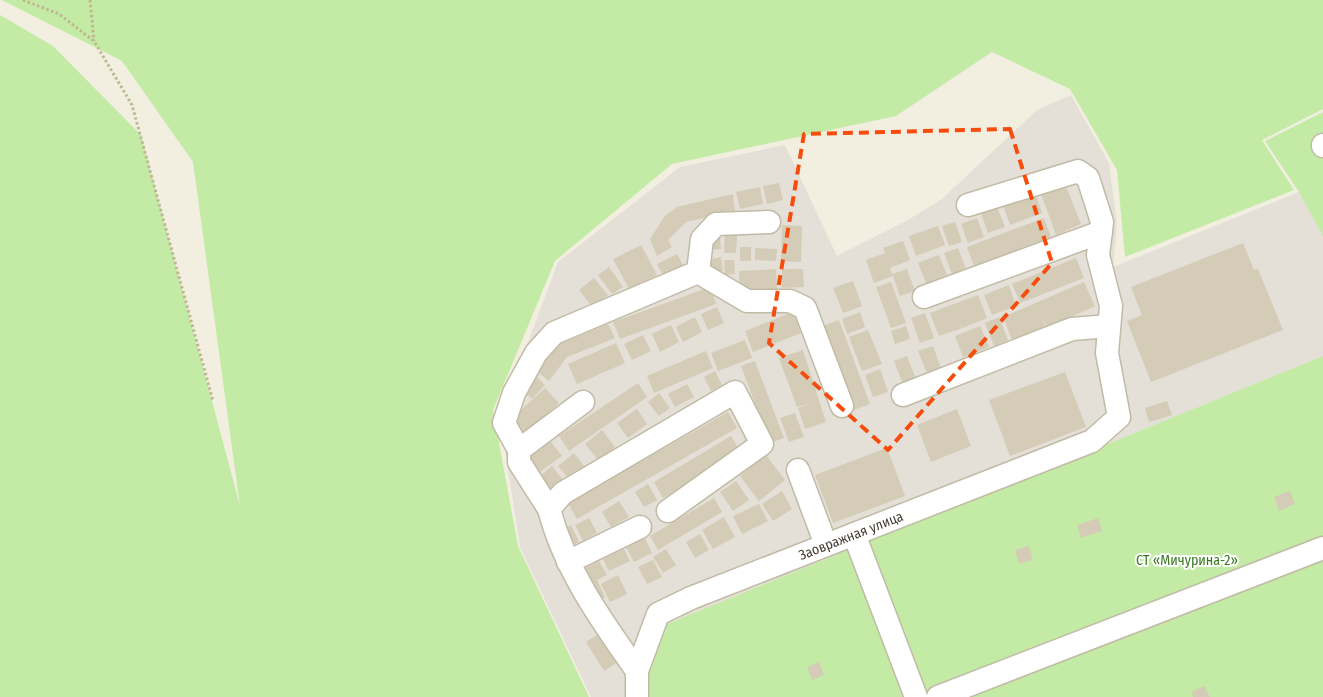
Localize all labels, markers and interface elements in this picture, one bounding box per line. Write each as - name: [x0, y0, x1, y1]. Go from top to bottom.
- street label: Заовражная улица: [796, 508, 906, 564]
- park label: СТ «Мичурина-2»: [1136, 552, 1238, 569]

